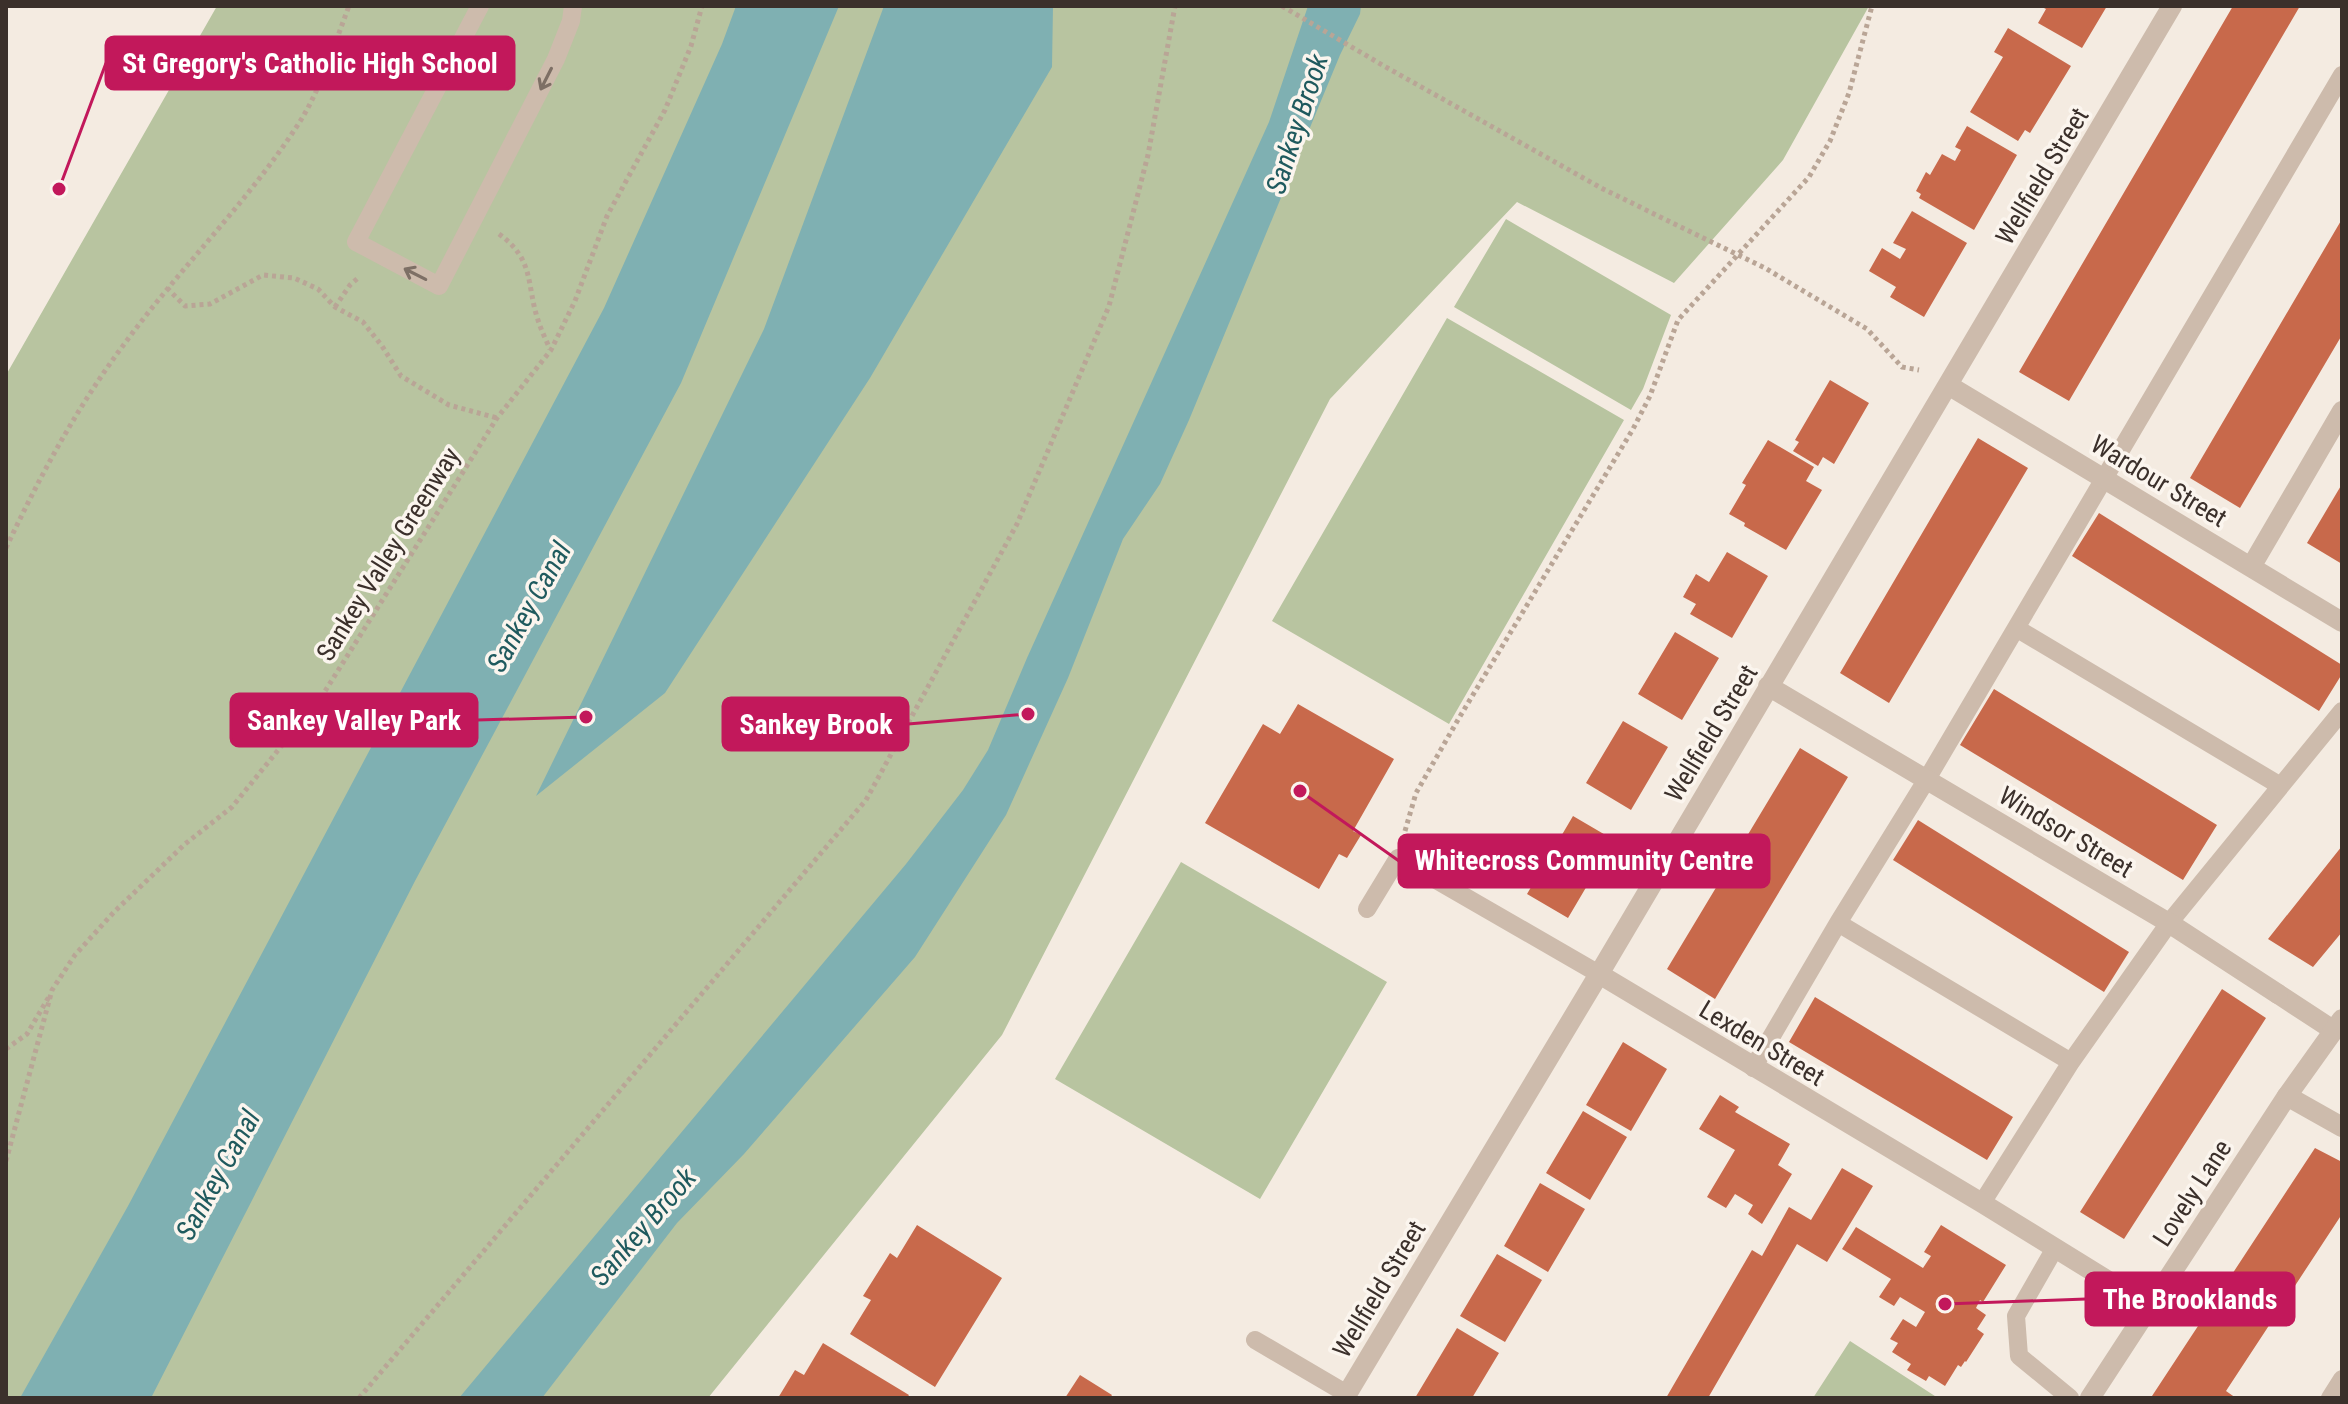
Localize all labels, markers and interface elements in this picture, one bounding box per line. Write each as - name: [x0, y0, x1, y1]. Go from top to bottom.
- callout: St Gregory's Catholic High School: [106, 37, 514, 89]
- text: St Gregory's Catholic High School: [122, 47, 498, 80]
- water label: Sankey Brook: [1259, 49, 1335, 198]
- one-way arrow: [537, 66, 553, 90]
- street label: Wellfield Street: [1989, 102, 2095, 250]
- one-way arrow: [404, 265, 428, 281]
- street label: Wardour Street: [2086, 429, 2232, 533]
- street label: Sankey Valley Greenway: [310, 442, 466, 666]
- water label: Sankey Canal: [480, 536, 579, 678]
- street label: Wellfield Street: [1658, 659, 1764, 807]
- callout: Sankey Valley Park: [231, 694, 477, 746]
- callout: Sankey Brook: [723, 698, 908, 750]
- text: Sankey Valley Park: [247, 704, 462, 737]
- text: Sankey Brook: [739, 708, 893, 741]
- street label: Windsor Street: [1994, 780, 2138, 884]
- callout: Whitecross Community Centre: [1399, 835, 1769, 887]
- text: Whitecross Community Centre: [1415, 844, 1753, 877]
- street label: Lexden Street: [1694, 994, 1830, 1092]
- water label: Sankey Canal: [169, 1104, 268, 1246]
- street label: Lovely Lane: [2147, 1134, 2237, 1252]
- water label: Sankey Brook: [583, 1161, 703, 1292]
- street label: Wellfield Street: [1326, 1215, 1432, 1363]
- callout: The Brooklands: [2086, 1273, 2294, 1325]
- text: The Brooklands: [2102, 1283, 2278, 1316]

